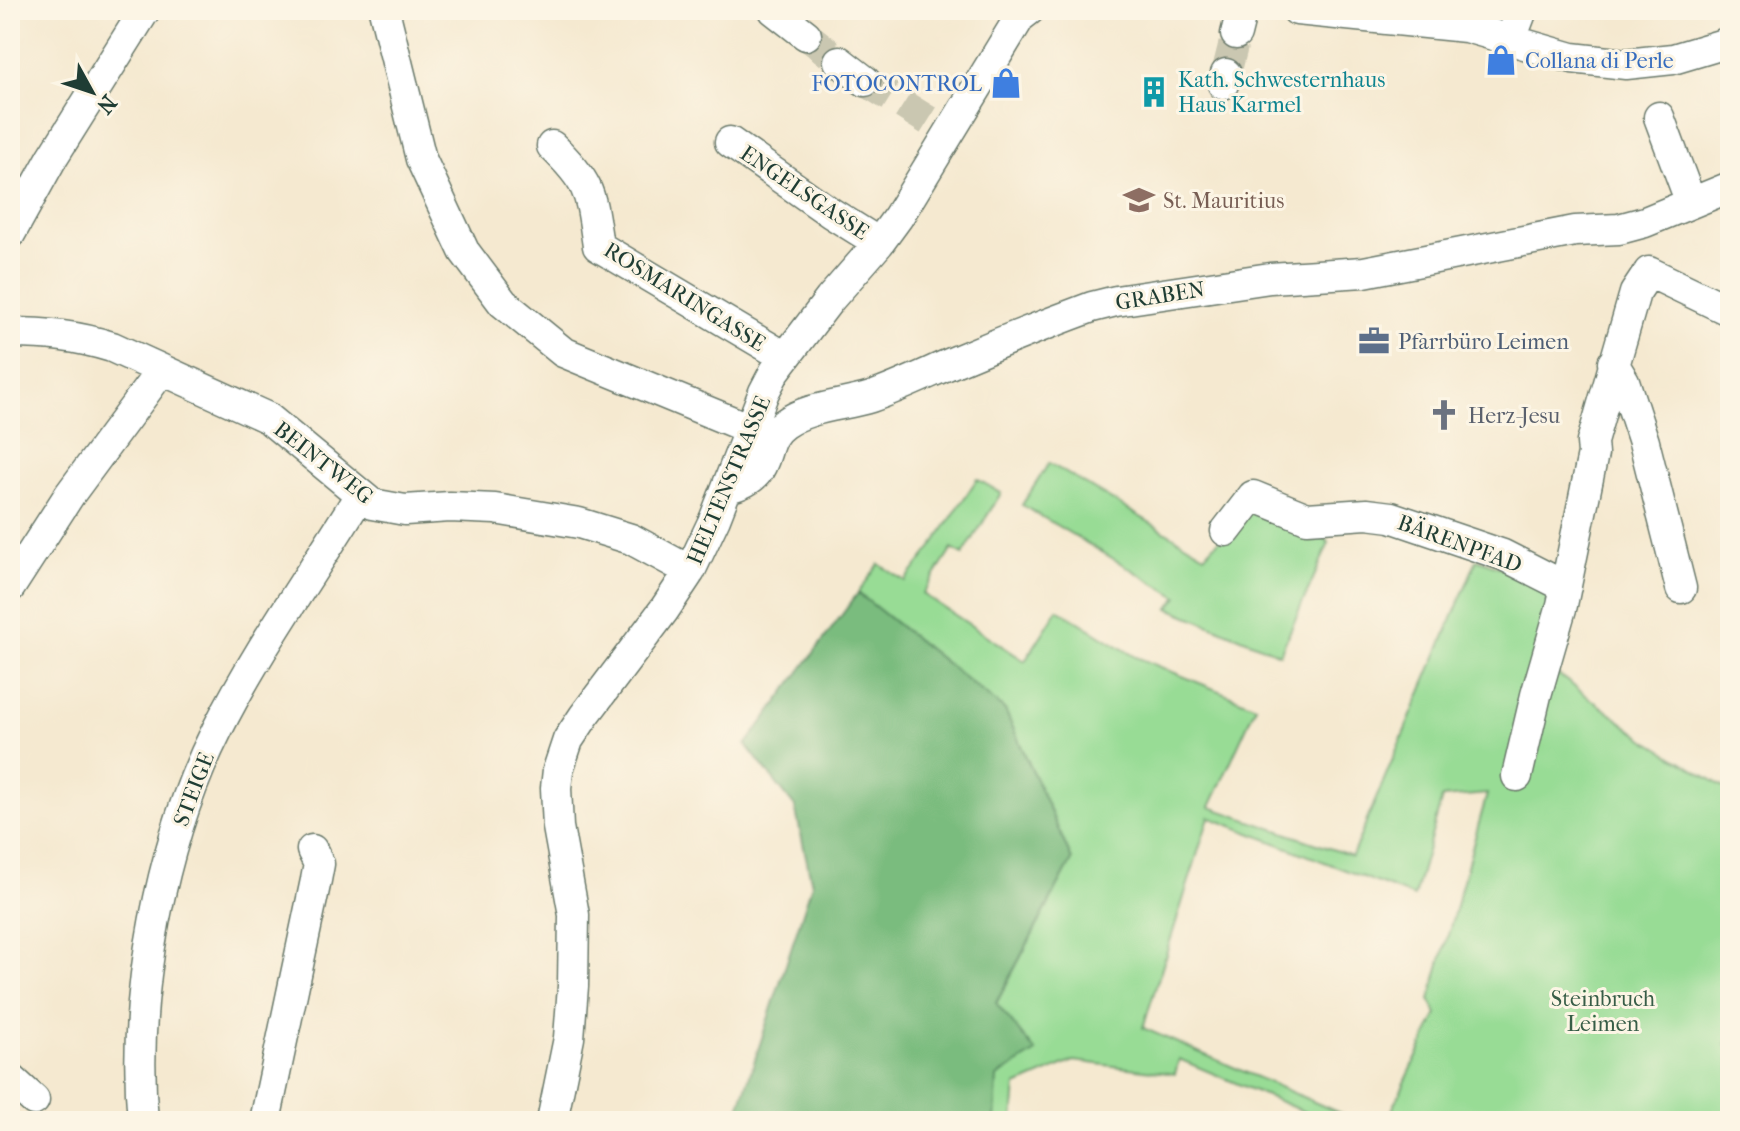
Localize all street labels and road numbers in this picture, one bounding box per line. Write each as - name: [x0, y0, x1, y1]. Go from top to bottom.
- street label: ENGELSGASSE: [735, 140, 874, 245]
- street label: ROSMARINGASSE: [599, 237, 770, 357]
- street label: GRABEN: [1114, 276, 1207, 316]
- street label: HELTENSTRASSE: [682, 392, 776, 569]
- street label: BEINTWEG: [269, 416, 378, 510]
- street label: BÄRENPFAD: [1394, 508, 1526, 578]
- street label: STEIGE: [168, 749, 220, 830]

